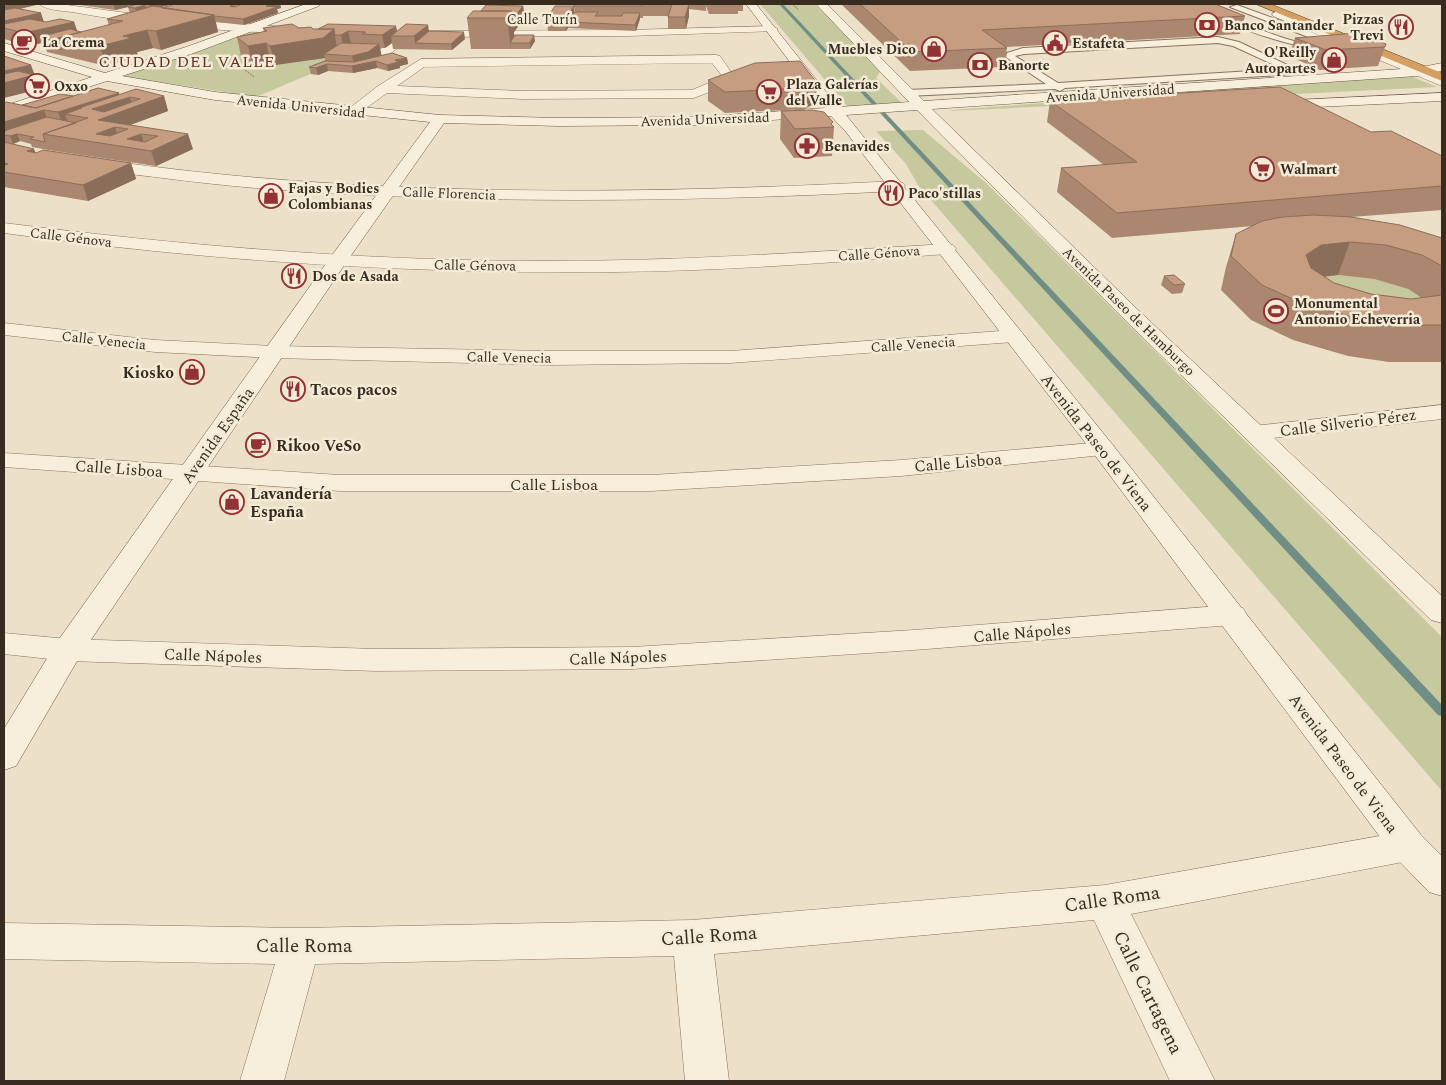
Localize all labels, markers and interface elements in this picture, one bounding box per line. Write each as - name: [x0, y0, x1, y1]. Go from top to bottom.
- street label: Calle Turín: [507, 9, 577, 30]
- place label: Pizzas Trevi: [1342, 9, 1384, 46]
- bank icon: Banco Santander: [1194, 12, 1220, 38]
- restaurant icon: Pizzas Trevi: [1388, 14, 1414, 40]
- place label: Banco Santander: [1224, 15, 1334, 36]
- cafe icon: La Crema: [11, 29, 37, 55]
- public building icon: Estafeta: [1042, 30, 1068, 56]
- place label: La Crema: [42, 32, 105, 53]
- place label: Estafeta: [1072, 33, 1126, 54]
- shop icon: Muebles Dico: [921, 36, 947, 62]
- place label: Muebles Dico: [827, 39, 916, 60]
- place label: O'Reilly Autopartes: [1244, 42, 1317, 79]
- shop icon: O'Reilly Autopartes: [1321, 47, 1347, 73]
- district label: CIUDAD DEL VALLE: [99, 50, 275, 74]
- bank icon: Banorte: [967, 52, 993, 78]
- place label: Banorte: [998, 55, 1050, 76]
- supermarket icon: Oxxo: [24, 73, 50, 99]
- place label: Plaza Galerías del Valle: [786, 74, 878, 111]
- place label: Oxxo: [54, 76, 88, 97]
- street label: Avenida Universidad: [1045, 78, 1176, 108]
- supermarket icon: Plaza Galerías del Valle: [756, 79, 782, 105]
- street label: Avenida Universidad: [235, 89, 367, 124]
- street label: Avenida Universidad: [640, 107, 770, 132]
- pharmacy icon: Benavides: [794, 133, 820, 159]
- place label: Benavides: [824, 136, 890, 157]
- supermarket icon: Walmart: [1249, 156, 1275, 182]
- place label: Walmart: [1280, 159, 1338, 180]
- place label: Fajas y Bodies Colombianas: [288, 178, 379, 215]
- restaurant icon: Paco'stillas: [878, 180, 904, 206]
- street label: Calle Florencia: [402, 181, 496, 206]
- shop icon: Fajas y Bodies Colombianas: [258, 183, 284, 209]
- place label: Paco'stillas: [908, 183, 981, 204]
- street label: Calle Génova: [29, 222, 113, 253]
- street label: Calle Génova: [837, 240, 921, 267]
- street label: Avenida Paseo de Hamburgo: [1057, 242, 1200, 381]
- street label: Calle Génova: [434, 254, 516, 277]
- restaurant icon: Dos de Asada: [281, 263, 307, 289]
- place label: Dos de Asada: [312, 266, 399, 287]
- place label: Monumental Antonio Echeverria: [1294, 293, 1421, 330]
- sports icon: Monumental Antonio Echeverria: [1263, 298, 1289, 324]
- street label: Calle Venecia: [61, 326, 147, 355]
- street label: Calle Venecia: [870, 331, 956, 358]
- street label: Calle Venecia: [466, 346, 552, 369]
- shop icon: Kiosko: [179, 359, 205, 385]
- place label: Kiosko: [123, 361, 174, 385]
- street label: Avenida Paseo de Viena: [1035, 369, 1158, 517]
- restaurant icon: Tacos pacos: [280, 376, 306, 402]
- place label: Tacos pacos: [310, 378, 398, 402]
- street label: Avenida España: [176, 382, 260, 489]
- street label: Calle Silverio Pérez: [1278, 403, 1418, 443]
- cafe icon: Rikoo VeSo: [245, 432, 271, 458]
- place label: Rikoo VeSo: [276, 434, 362, 458]
- street label: Calle Lisboa: [913, 447, 1003, 479]
- street label: Calle Lisboa: [74, 454, 164, 484]
- street label: Calle Lisboa: [510, 473, 598, 497]
- place label: Lavandería España: [250, 482, 333, 524]
- shop icon: Lavandería España: [219, 489, 245, 515]
- street label: Calle Nápoles: [972, 617, 1072, 649]
- street label: Calle Nápoles: [164, 642, 262, 670]
- street label: Calle Nápoles: [569, 644, 667, 672]
- street label: Avenida Paseo de Viena: [1283, 689, 1404, 839]
- street label: Calle Roma: [1062, 878, 1163, 921]
- street label: Calle Roma: [660, 919, 759, 954]
- street label: Calle Cartagena: [1105, 926, 1190, 1060]
- street label: Calle Roma: [256, 932, 353, 961]

